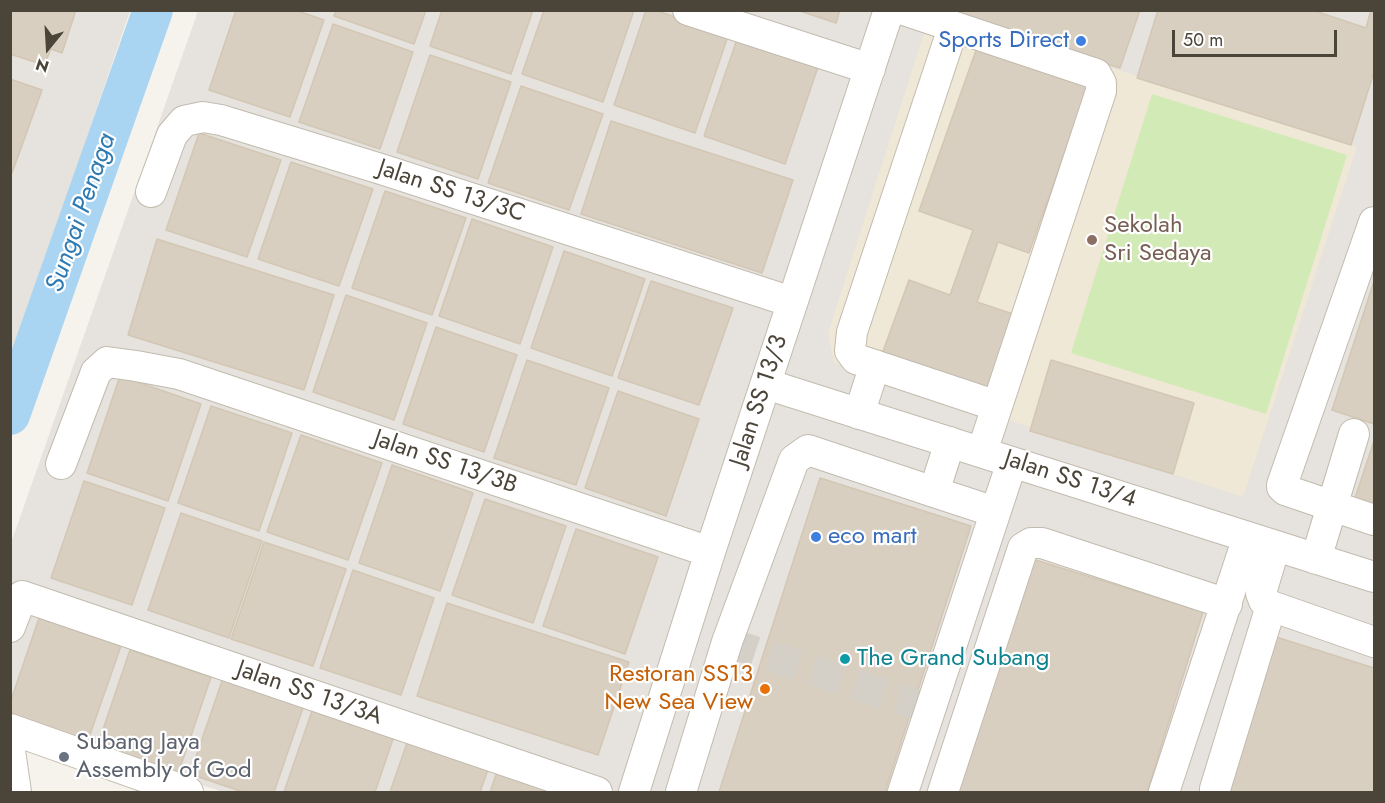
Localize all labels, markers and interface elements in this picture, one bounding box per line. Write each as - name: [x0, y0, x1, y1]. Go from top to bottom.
- north arrow: [18, 18, 78, 78]
- scale bar: [1175, 18, 1340, 56]
- place label: Sports Direct: [938, 27, 1069, 55]
- text: 50 m: [1183, 27, 1223, 53]
- marker: Sports Direct: [1074, 34, 1088, 48]
- text: N: [33, 53, 52, 78]
- water label: Sungai Penaga: [40, 130, 124, 296]
- street label: Jalan SS 13/3C: [374, 155, 528, 229]
- place label: Sekolah Sri Sedaya: [1104, 212, 1212, 268]
- marker: Sekolah Sri Sedaya: [1085, 233, 1099, 247]
- street label: Jalan SS 13/3: [725, 332, 795, 470]
- street label: Jalan SS 13/3B: [369, 425, 521, 501]
- street label: Jalan SS 13/4: [1000, 445, 1140, 515]
- place label: eco mart: [828, 523, 916, 551]
- marker: eco mart: [809, 530, 823, 544]
- place label: The Grand Subang: [857, 645, 1049, 673]
- marker: The Grand Subang: [838, 652, 852, 666]
- street label: Jalan SS 13/3A: [232, 656, 386, 732]
- place label: Restoran SS13 New Sea View: [604, 661, 753, 717]
- marker: Restoran SS13 New Sea View: [758, 682, 772, 696]
- place label: Subang Jaya Assembly of God: [76, 729, 252, 785]
- marker: Subang Jaya Assembly of God: [57, 750, 71, 764]

